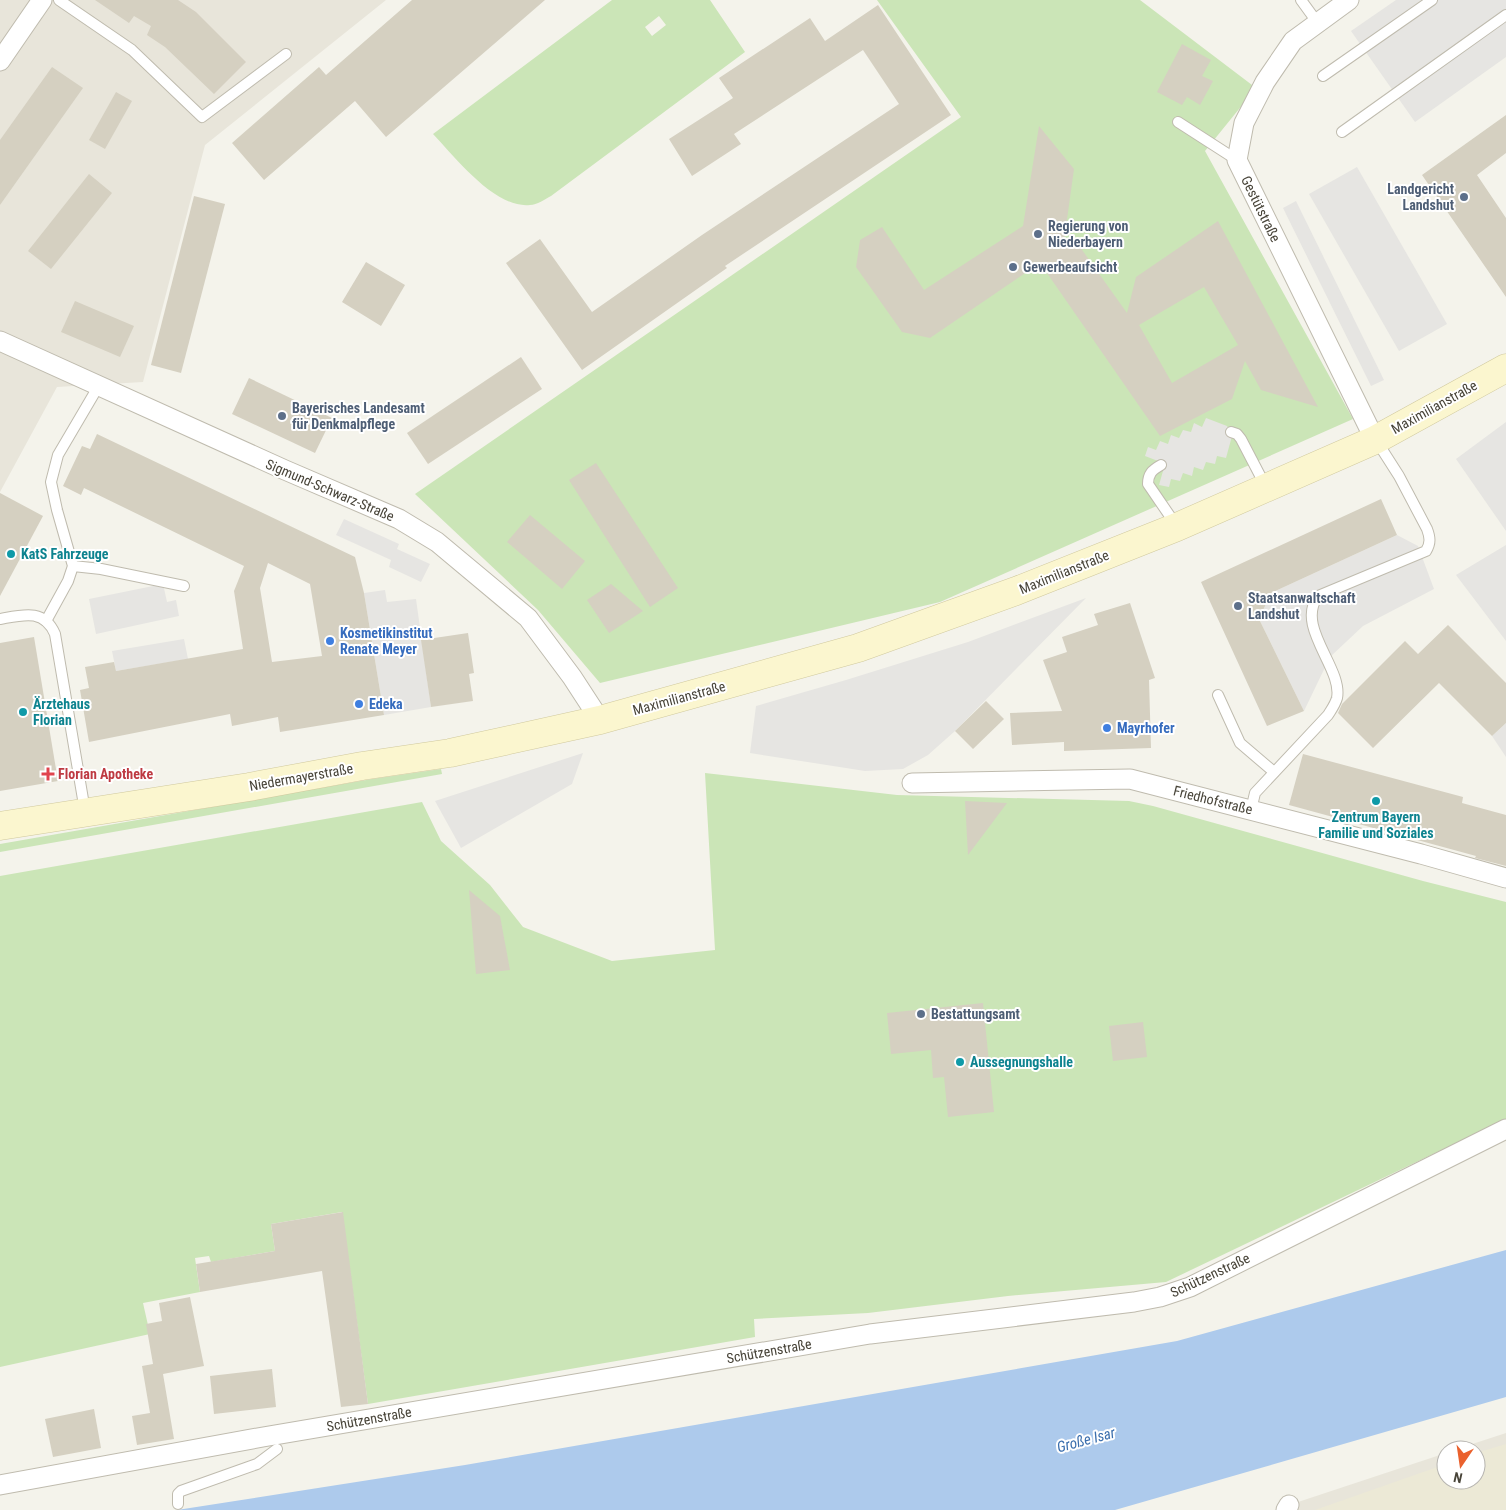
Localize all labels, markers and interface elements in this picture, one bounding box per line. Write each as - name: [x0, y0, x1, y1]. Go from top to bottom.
- street label: Gestütstraße: [1238, 173, 1284, 245]
- place label: Landgericht Landshut: [1387, 181, 1454, 213]
- marker: Landgericht Landshut: [1458, 191, 1470, 203]
- place label: Regierung von Niederbayern: [1048, 218, 1129, 250]
- marker: Regierung von Niederbayern: [1032, 228, 1044, 240]
- place label: Gewerbeaufsicht: [1023, 259, 1117, 275]
- marker: Gewerbeaufsicht: [1007, 261, 1019, 273]
- street label: Maximilianstraße: [1388, 377, 1480, 437]
- place label: Bayerisches Landesamt für Denkmalpflege: [292, 400, 425, 432]
- marker: Bayerisches Landesamt für Denkmalpflege: [276, 410, 288, 422]
- street label: Sigmund-Schwarz-Straße: [263, 456, 397, 525]
- place label: KatS Fahrzeuge: [21, 546, 109, 562]
- street label: Maximilianstraße: [1017, 547, 1112, 597]
- marker: KatS Fahrzeuge: [5, 548, 17, 560]
- place label: Staatsanwaltschaft Landshut: [1248, 590, 1356, 622]
- marker: Staatsanwaltschaft Landshut: [1232, 600, 1244, 612]
- place label: Kosmetikinstitut Renate Meyer: [340, 625, 433, 657]
- marker: Kosmetikinstitut Renate Meyer: [324, 635, 336, 647]
- street label: Maximilianstraße: [631, 678, 728, 718]
- place label: Ärztehaus Florian: [33, 696, 90, 728]
- place label: Edeka: [369, 696, 403, 712]
- marker: Edeka: [353, 698, 365, 710]
- marker: Ärztehaus Florian: [17, 706, 29, 718]
- place label: Mayrhofer: [1117, 720, 1175, 736]
- marker: Mayrhofer: [1101, 722, 1113, 734]
- street label: Niedermayerstraße: [248, 760, 355, 794]
- place label: Florian Apotheke: [58, 766, 153, 782]
- marker: Florian Apotheke: [42, 768, 54, 780]
- street label: Friedhofstraße: [1172, 782, 1255, 818]
- marker: Zentrum Bayern Familie und Soziales: [1370, 795, 1382, 807]
- place label: Zentrum Bayern Familie und Soziales: [1318, 809, 1434, 841]
- place label: Bestattungsamt: [931, 1006, 1020, 1022]
- marker: Bestattungsamt: [915, 1008, 927, 1020]
- place label: Aussegnungshalle: [970, 1054, 1073, 1070]
- marker: Aussegnungshalle: [954, 1056, 966, 1068]
- street label: Schützenstraße: [1168, 1249, 1253, 1300]
- street label: Schützenstraße: [725, 1336, 813, 1366]
- street label: Schützenstraße: [325, 1404, 413, 1434]
- water label: Große Isar: [1055, 1423, 1118, 1456]
- north arrow: [1436, 1440, 1486, 1490]
- text: N: [1452, 1469, 1464, 1486]

